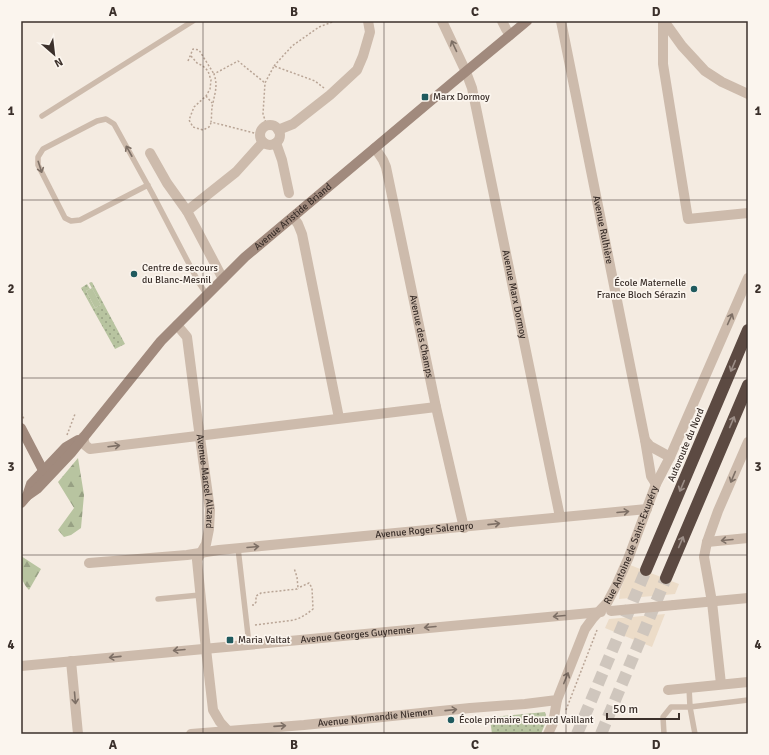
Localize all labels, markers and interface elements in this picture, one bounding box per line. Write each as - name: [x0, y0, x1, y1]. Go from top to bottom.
- text: A: [109, 4, 118, 20]
- text: B: [290, 4, 298, 20]
- text: C: [471, 4, 479, 20]
- text: D: [652, 4, 661, 20]
- north arrow: [34, 34, 74, 74]
- one-way arrow: [450, 41, 457, 53]
- text: N: [52, 55, 65, 70]
- place label: Marx Dormoy: [433, 91, 490, 103]
- marker: Marx Dormoy: [420, 92, 430, 102]
- text: 1: [7, 103, 15, 119]
- text: 1: [754, 103, 762, 119]
- one-way arrow: [125, 145, 132, 157]
- one-way arrow: [37, 160, 44, 173]
- street label: Avenue Aristide Briand: [252, 181, 334, 253]
- street label: Avenue Rulhière: [590, 195, 616, 265]
- street label: Avenue Marx Dormoy: [499, 249, 529, 340]
- place label: Centre de secours du Blanc-Mesnil: [142, 262, 219, 286]
- marker: Centre de secours du Blanc-Mesnil: [129, 269, 139, 279]
- place label: École Maternelle France Bloch Sérazin: [597, 276, 686, 301]
- text: 2: [7, 281, 15, 297]
- text: 2: [754, 281, 762, 297]
- marker: École Maternelle France Bloch Sérazin: [689, 284, 699, 294]
- street label: Avenue des Champs: [407, 294, 436, 380]
- one-way arrow: [726, 314, 734, 326]
- one-way arrow: [728, 359, 736, 371]
- street label: Autoroute du Nord: [665, 406, 707, 484]
- one-way arrow: [729, 417, 736, 429]
- street label: Avenue Marcel Alizard: [194, 433, 216, 529]
- one-way arrow: [107, 442, 120, 450]
- text: 3: [7, 459, 15, 475]
- text: 3: [754, 459, 762, 475]
- one-way arrow: [728, 471, 736, 483]
- one-way arrow: [678, 479, 685, 491]
- street label: Rue Antoine de Saint-Exupéry: [601, 484, 661, 606]
- one-way arrow: [616, 508, 629, 515]
- street label: Avenue Roger Salengro: [375, 520, 474, 541]
- one-way arrow: [487, 520, 500, 528]
- one-way arrow: [678, 537, 686, 549]
- one-way arrow: [721, 537, 734, 544]
- one-way arrow: [246, 543, 259, 551]
- one-way arrow: [553, 612, 566, 619]
- street label: Avenue Georges Guynemer: [300, 623, 415, 646]
- one-way arrow: [424, 624, 437, 631]
- place label: Maria Valtat: [238, 634, 291, 646]
- marker: Maria Valtat: [225, 635, 235, 645]
- text: 4: [7, 637, 15, 653]
- text: 4: [754, 637, 762, 653]
- one-way arrow: [173, 647, 186, 654]
- one-way arrow: [109, 653, 122, 660]
- one-way arrow: [562, 672, 570, 684]
- one-way arrow: [71, 691, 78, 704]
- scale bar: [607, 695, 679, 721]
- text: 50 m: [613, 702, 638, 717]
- street label: Avenue Normandie Niemen: [317, 706, 434, 730]
- one-way arrow: [444, 706, 457, 714]
- place label: École primaire Edouard Vaillant: [459, 713, 594, 726]
- marker: École primaire Edouard Vaillant: [446, 715, 456, 725]
- one-way arrow: [273, 723, 286, 730]
- text: A: [109, 737, 118, 753]
- text: B: [290, 737, 298, 753]
- text: C: [471, 737, 479, 753]
- text: D: [652, 737, 661, 753]

